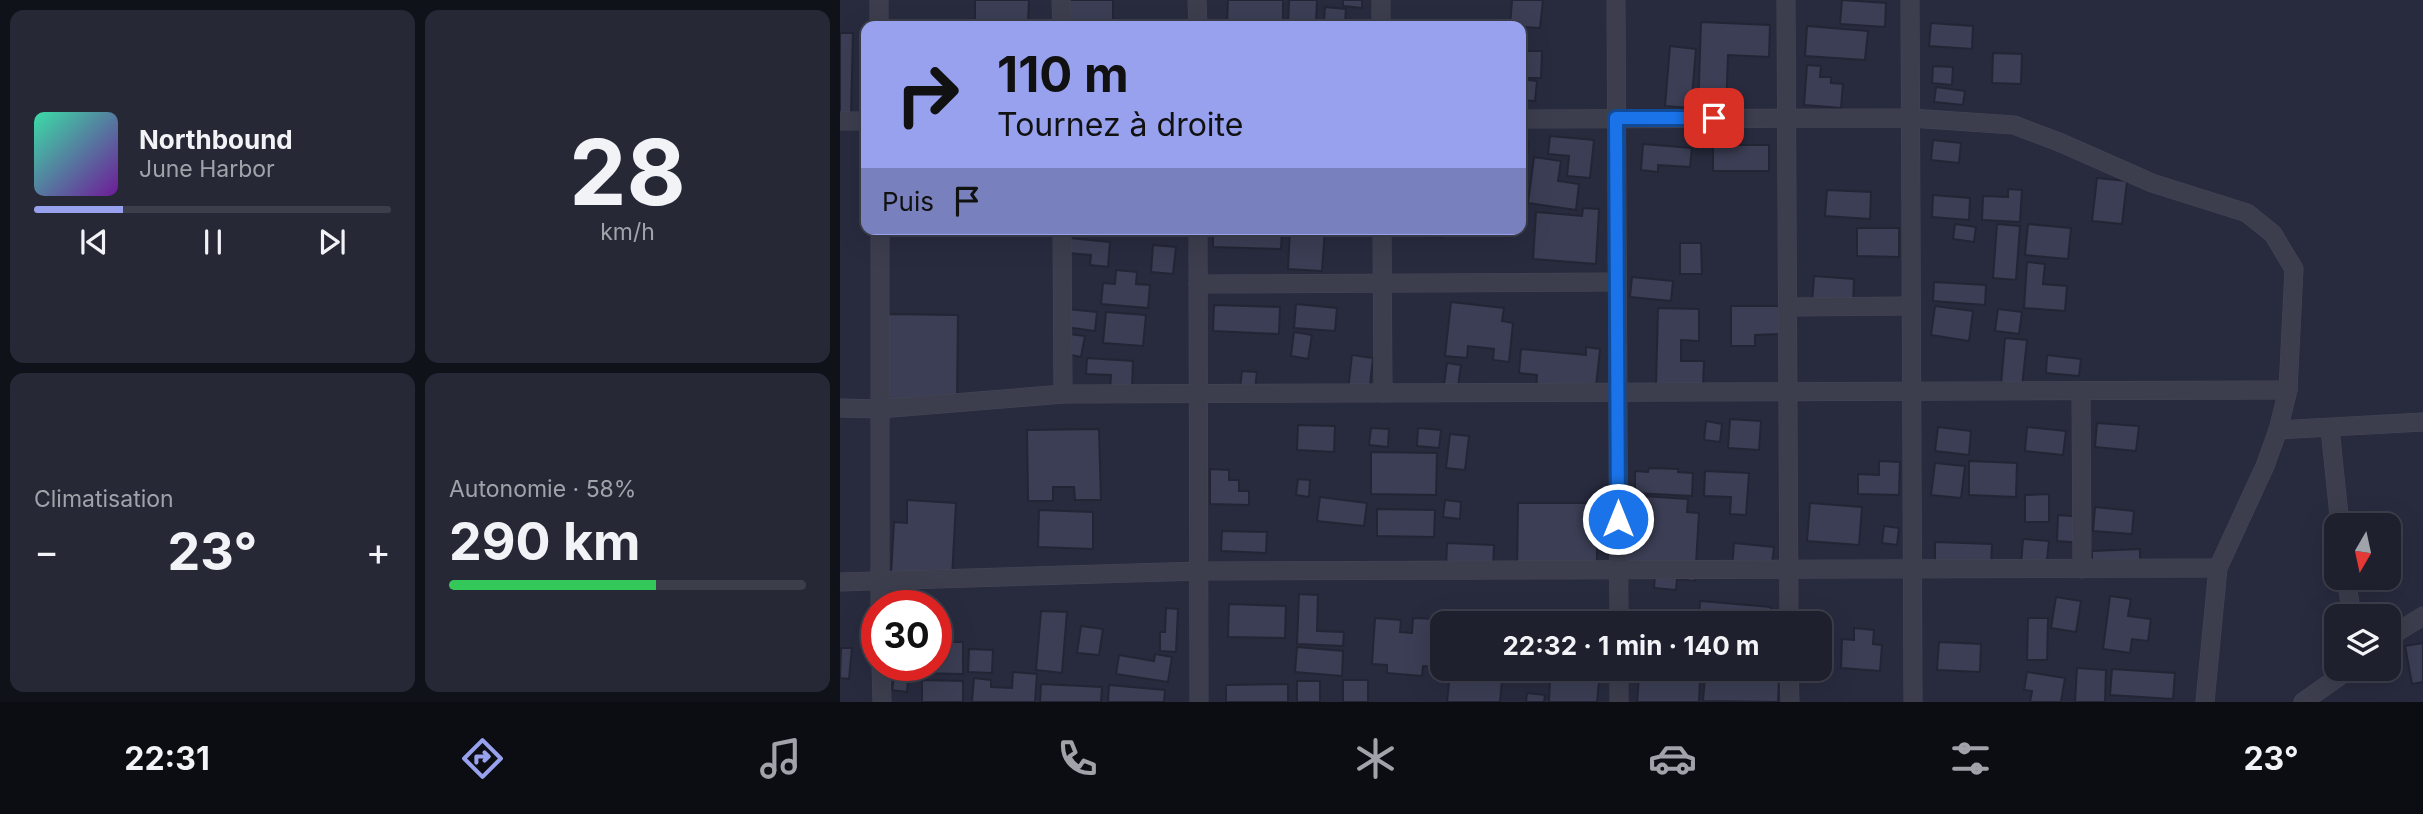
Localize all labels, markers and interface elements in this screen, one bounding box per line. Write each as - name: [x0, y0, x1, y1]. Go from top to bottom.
- text: 110 m: [997, 45, 1129, 104]
- icon: right: [882, 49, 973, 140]
- pin: [1684, 88, 1744, 148]
- icon: arrive: [1695, 99, 1733, 137]
- text: Tournez à droite: [997, 105, 1243, 144]
- text: 28: [569, 117, 686, 227]
- text: Northbound: [139, 124, 293, 155]
- text: June Harbor: [139, 155, 275, 183]
- icon: arrive: [948, 182, 986, 220]
- text: Puis: [882, 186, 934, 217]
- text: km/h: [600, 218, 655, 246]
- icon: previous: [75, 223, 113, 261]
- icon: pause: [194, 223, 232, 261]
- icon: next: [313, 223, 351, 261]
- text: Autonomie · 58%: [449, 475, 636, 503]
- position arrow: [1581, 482, 1655, 556]
- text: Climatisation: [34, 485, 174, 513]
- text: 290 km: [449, 510, 641, 573]
- north arrow: [2324, 513, 2401, 590]
- map controls: [2324, 513, 2401, 681]
- text: 23°: [168, 520, 257, 583]
- text: −: [34, 528, 59, 574]
- text: +: [366, 528, 391, 574]
- speed limit sign: 30: [861, 590, 952, 681]
- button: layers: [2324, 604, 2401, 681]
- text: 22:32 · 1 min · 140 m: [1502, 630, 1760, 661]
- icon: directions: [458, 734, 507, 783]
- icon: music: [756, 734, 805, 783]
- icon: phone: [1053, 734, 1102, 783]
- icon: climate: [1351, 734, 1400, 783]
- icon: car: [1648, 734, 1697, 783]
- icon: filters: [1946, 734, 1995, 783]
- text: 22:31: [124, 739, 210, 778]
- text: 23°: [2243, 739, 2299, 778]

